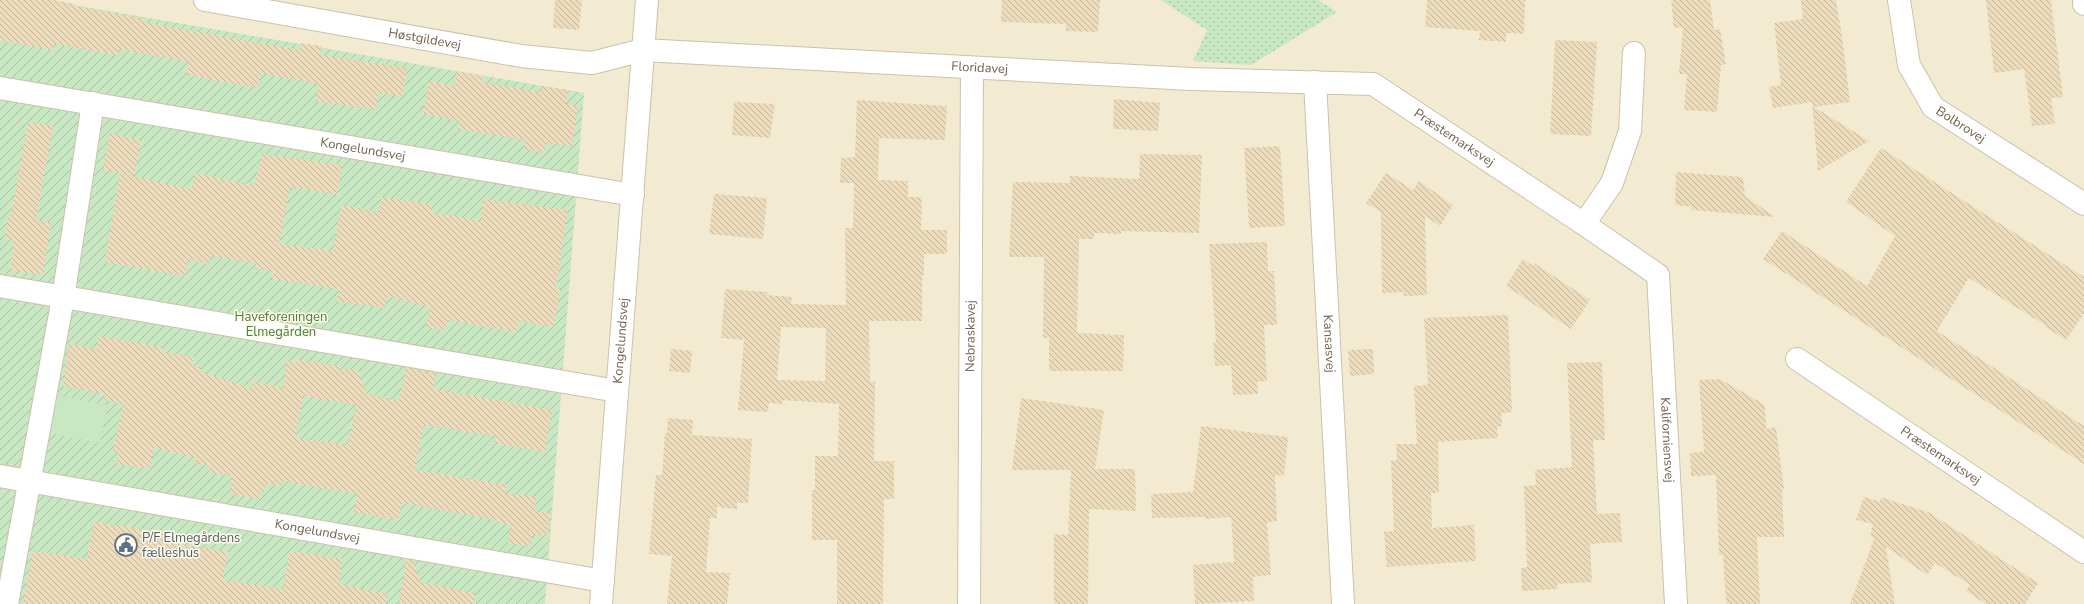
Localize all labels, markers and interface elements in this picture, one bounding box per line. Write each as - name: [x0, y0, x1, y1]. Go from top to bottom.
- street label: Høstgildevej: [387, 24, 462, 54]
- street label: Floridavej: [951, 57, 1009, 78]
- street label: Bolbrovej: [1932, 102, 1989, 147]
- street label: Præstemarksvej: [1410, 104, 1498, 171]
- street label: Kongelundsvej: [319, 133, 407, 165]
- street label: Kongelundsvej: [609, 297, 633, 384]
- street label: Nebraskavej: [961, 300, 980, 372]
- park label: Haveforeningen Elmegården: [235, 308, 327, 341]
- street label: Kansasvej: [1318, 314, 1340, 373]
- street label: Kaliforniensvej: [1656, 397, 1678, 483]
- street label: Præstemarksvej: [1897, 422, 1984, 489]
- street label: Kongelundsvej: [273, 515, 361, 547]
- place label: P/F Elmegårdens fælleshus: [142, 529, 240, 562]
- public building icon: P/F Elmegårdens fælleshus: [113, 532, 139, 558]

